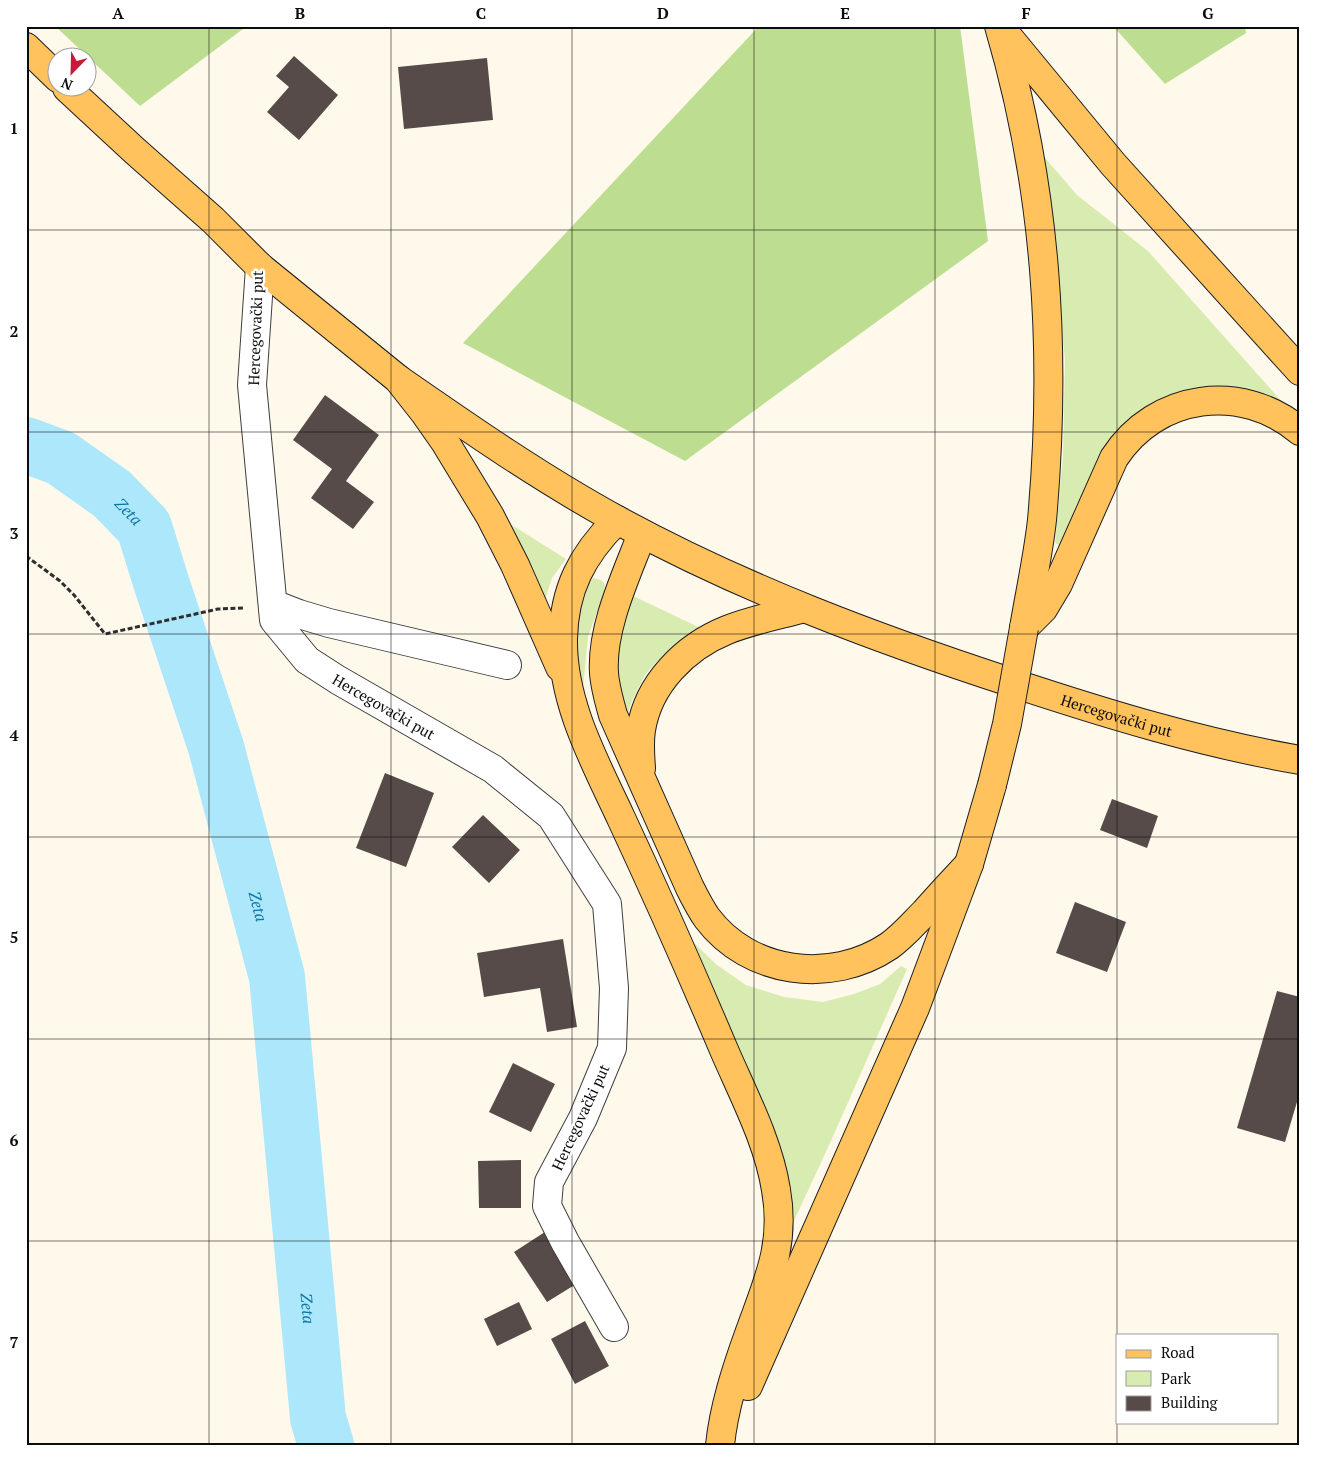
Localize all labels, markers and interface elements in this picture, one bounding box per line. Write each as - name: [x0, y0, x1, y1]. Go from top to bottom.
- text: A: [112, 2, 124, 24]
- text: B: [295, 2, 305, 24]
- text: C: [476, 2, 486, 24]
- text: D: [657, 2, 669, 24]
- text: E: [840, 2, 850, 24]
- text: F: [1021, 2, 1031, 24]
- text: G: [1202, 2, 1214, 24]
- north arrow: [48, 48, 98, 98]
- text: N: [58, 73, 75, 95]
- text: 1: [9, 117, 19, 139]
- street label: Hercegovački put: [243, 270, 267, 386]
- text: 2: [9, 320, 19, 342]
- water label: Zeta: [110, 493, 148, 530]
- text: 3: [9, 522, 19, 544]
- street label: Hercegovački put: [329, 669, 439, 744]
- street label: Hercegovački put: [1058, 689, 1175, 741]
- text: 4: [9, 724, 19, 746]
- water label: Zeta: [244, 889, 273, 924]
- text: 5: [9, 926, 19, 948]
- street label: Hercegovački put: [547, 1060, 614, 1173]
- text: 6: [9, 1129, 19, 1151]
- water label: Zeta: [295, 1292, 320, 1325]
- text: 7: [9, 1331, 19, 1353]
- legend: [1116, 1334, 1278, 1424]
- text: Road: [1161, 1342, 1194, 1362]
- text: Park: [1161, 1368, 1191, 1388]
- text: Building: [1161, 1392, 1219, 1412]

